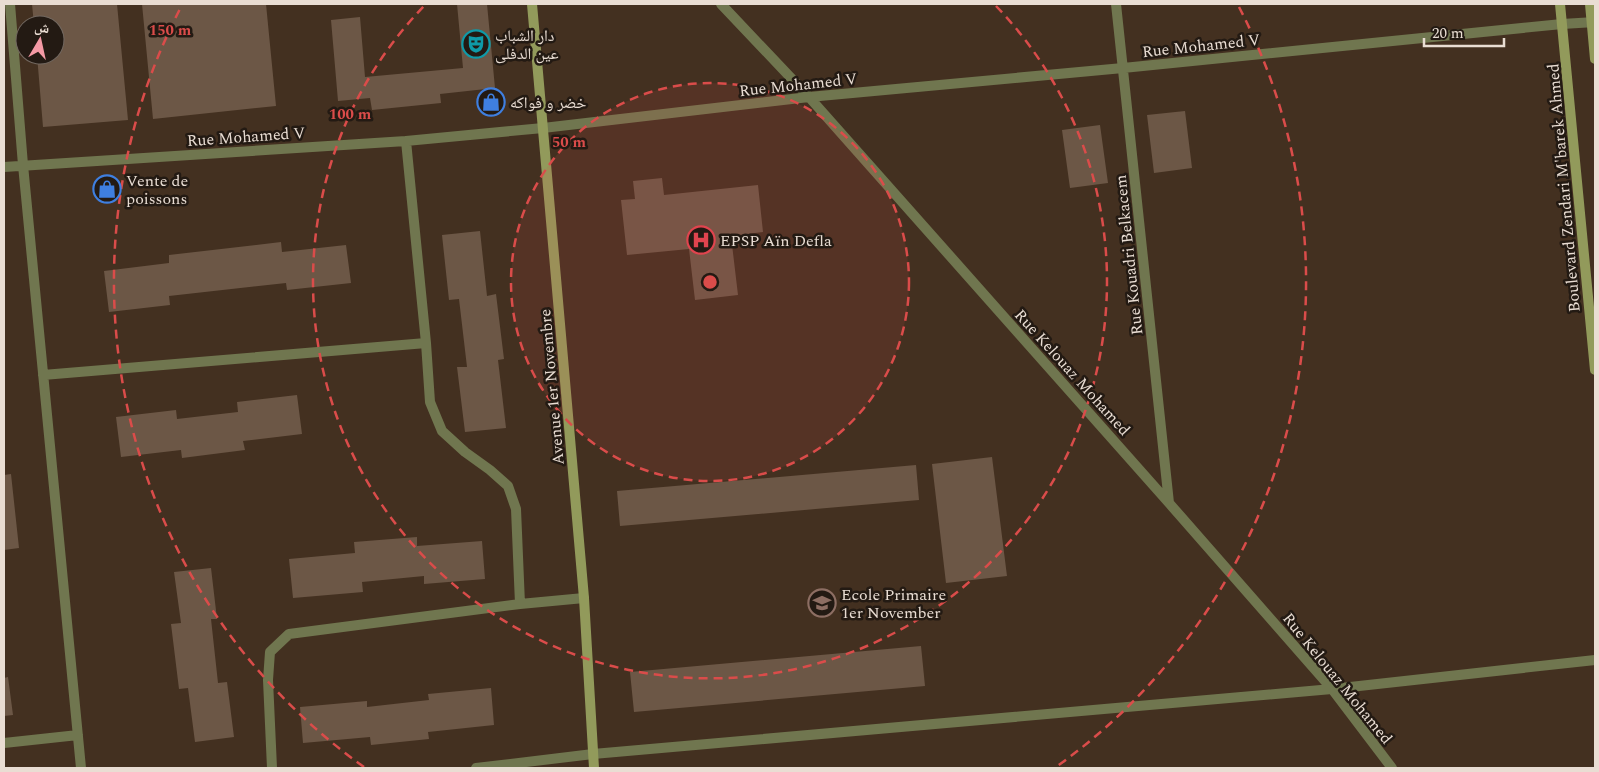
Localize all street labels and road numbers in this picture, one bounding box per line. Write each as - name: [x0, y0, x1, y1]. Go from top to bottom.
- street label: Rue Mohamed V: [1141, 28, 1262, 64]
- street label: Boulevard Zendari M'barek Ahmed: [1541, 62, 1587, 313]
- street label: Rue Mohamed V: [738, 67, 859, 103]
- street label: Rue Mohamed V: [186, 121, 306, 153]
- street label: Rue Kouadri Belkacem: [1109, 173, 1149, 336]
- street label: Rue Kelouaz Mohamed: [1009, 304, 1136, 441]
- street label: Avenue 1er Novembre: [533, 308, 571, 466]
- street label: Rue Kelouaz Mohamed: [1276, 608, 1398, 750]

